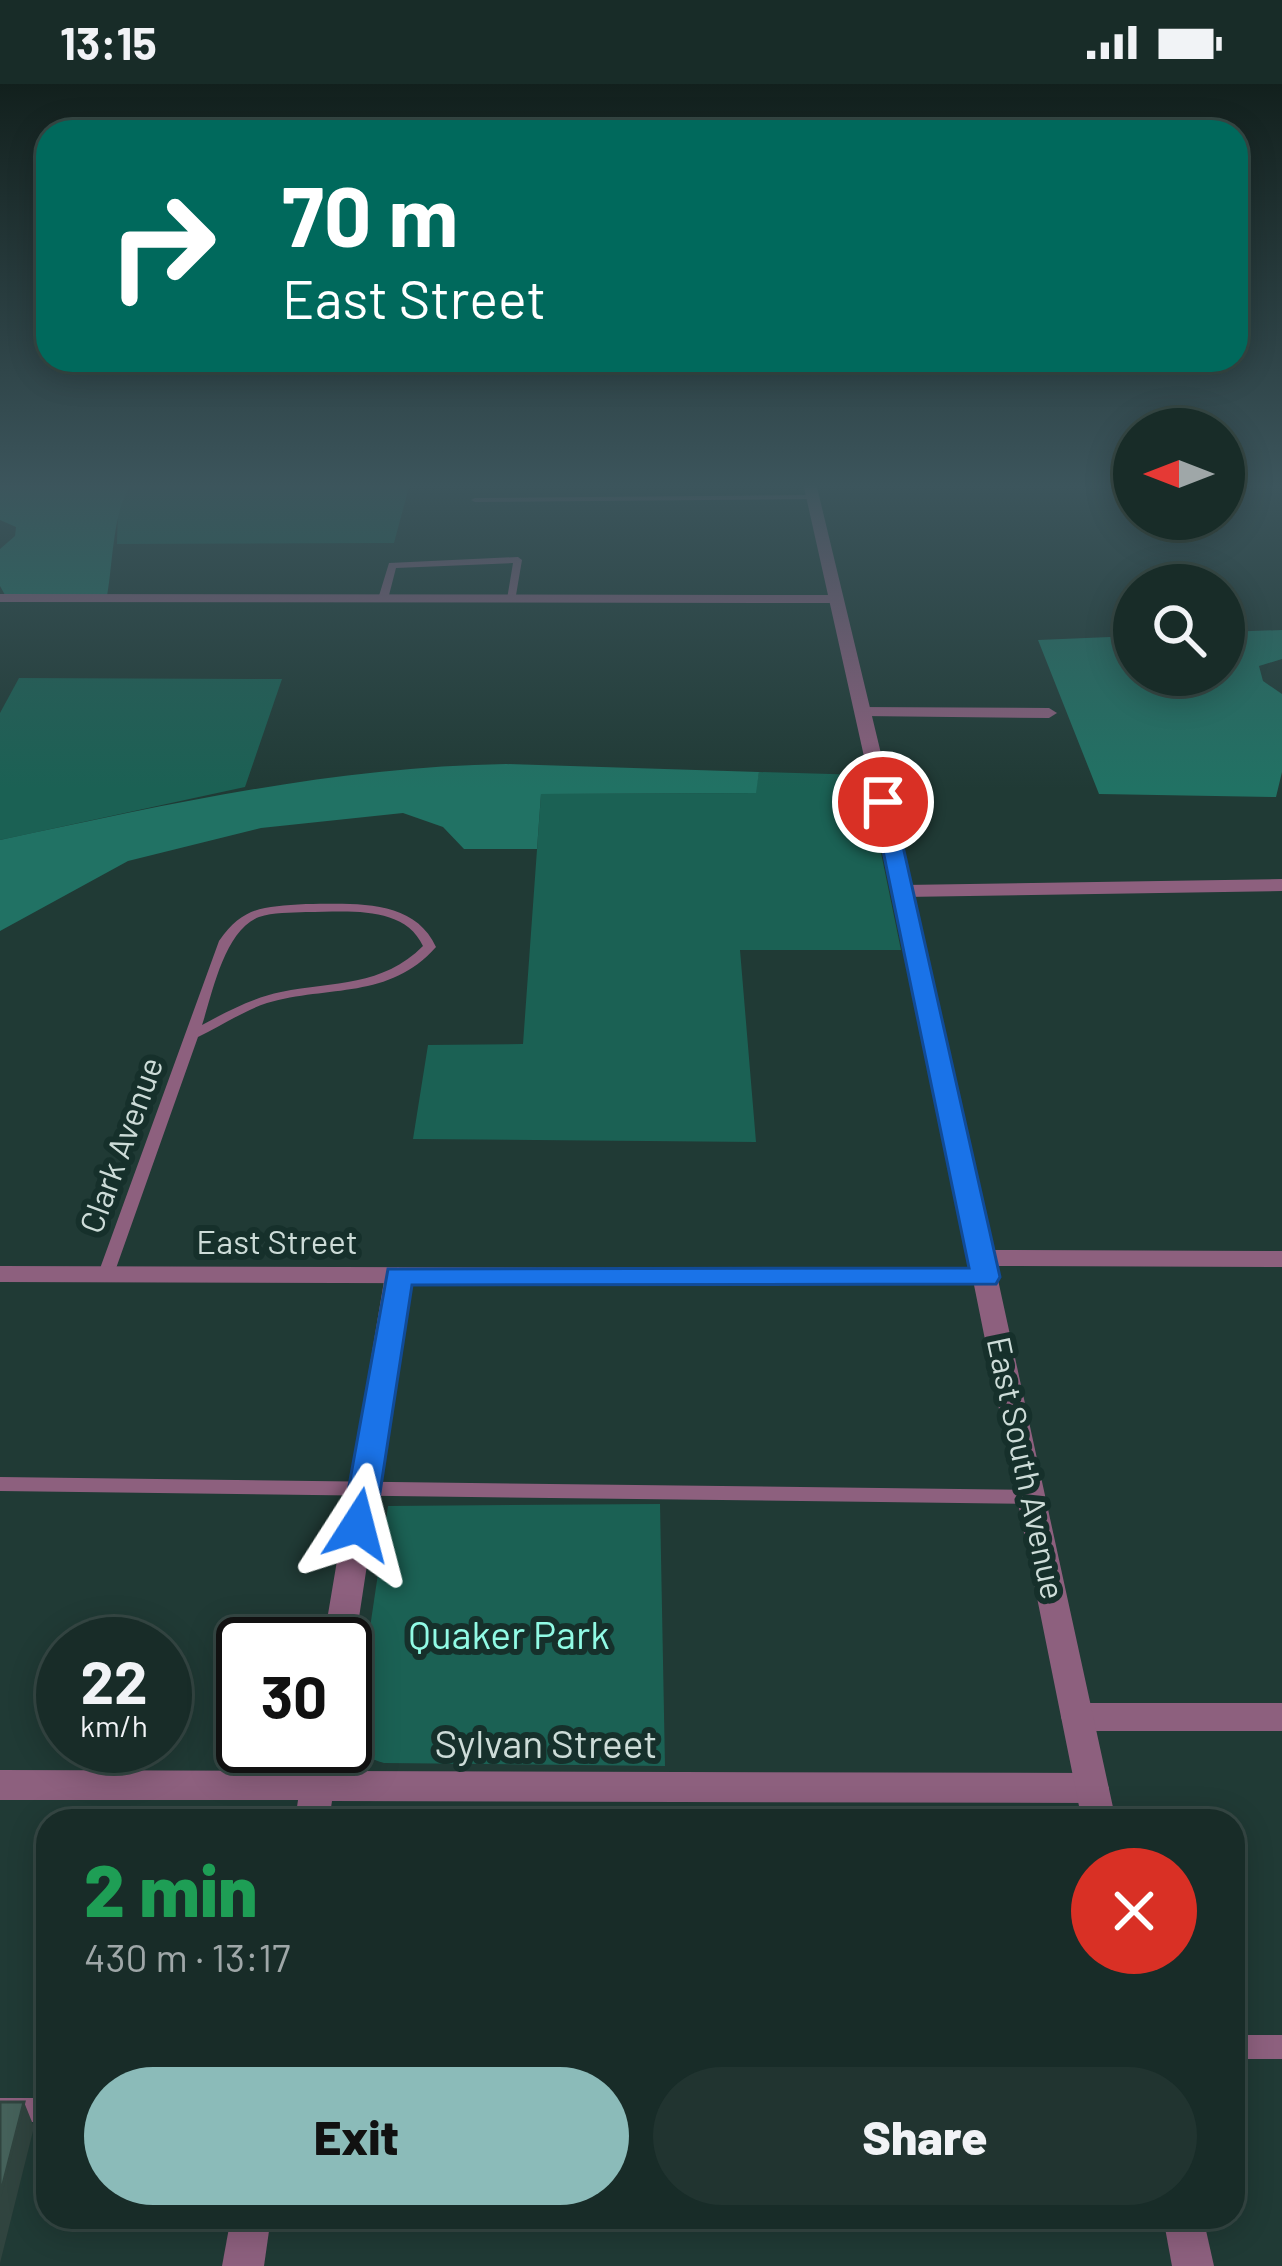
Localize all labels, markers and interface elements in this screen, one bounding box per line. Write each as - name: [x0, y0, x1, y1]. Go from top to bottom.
- text: 13:15: [60, 15, 157, 69]
- text: 70 m: [282, 163, 458, 264]
- icon: right: [84, 168, 240, 324]
- text: East Street: [282, 265, 546, 330]
- north arrow: [1113, 408, 1245, 540]
- map controls: [1113, 408, 1245, 696]
- button: search: [1113, 564, 1245, 696]
- pin: [832, 751, 934, 853]
- icon: arrive: [850, 769, 916, 835]
- street label: Clark Avenue: [70, 1051, 170, 1238]
- street label: East Street: [196, 1221, 358, 1261]
- street label: East South Avenue: [980, 1333, 1074, 1603]
- position arrow: [295, 1462, 421, 1588]
- park label: Quaker Park: [408, 1610, 610, 1657]
- speed limit sign: 30: [216, 1617, 372, 1773]
- text: 22: [80, 1644, 148, 1716]
- text: km/h: [80, 1707, 148, 1743]
- street label: Sylvan Street: [434, 1719, 658, 1766]
- text: 2 min: [84, 1845, 258, 1931]
- button: close: [1071, 1848, 1197, 1974]
- text: 430 m · 13:17: [84, 1933, 291, 1980]
- button: Exit: [84, 2067, 629, 2205]
- button: Share: [653, 2067, 1197, 2205]

